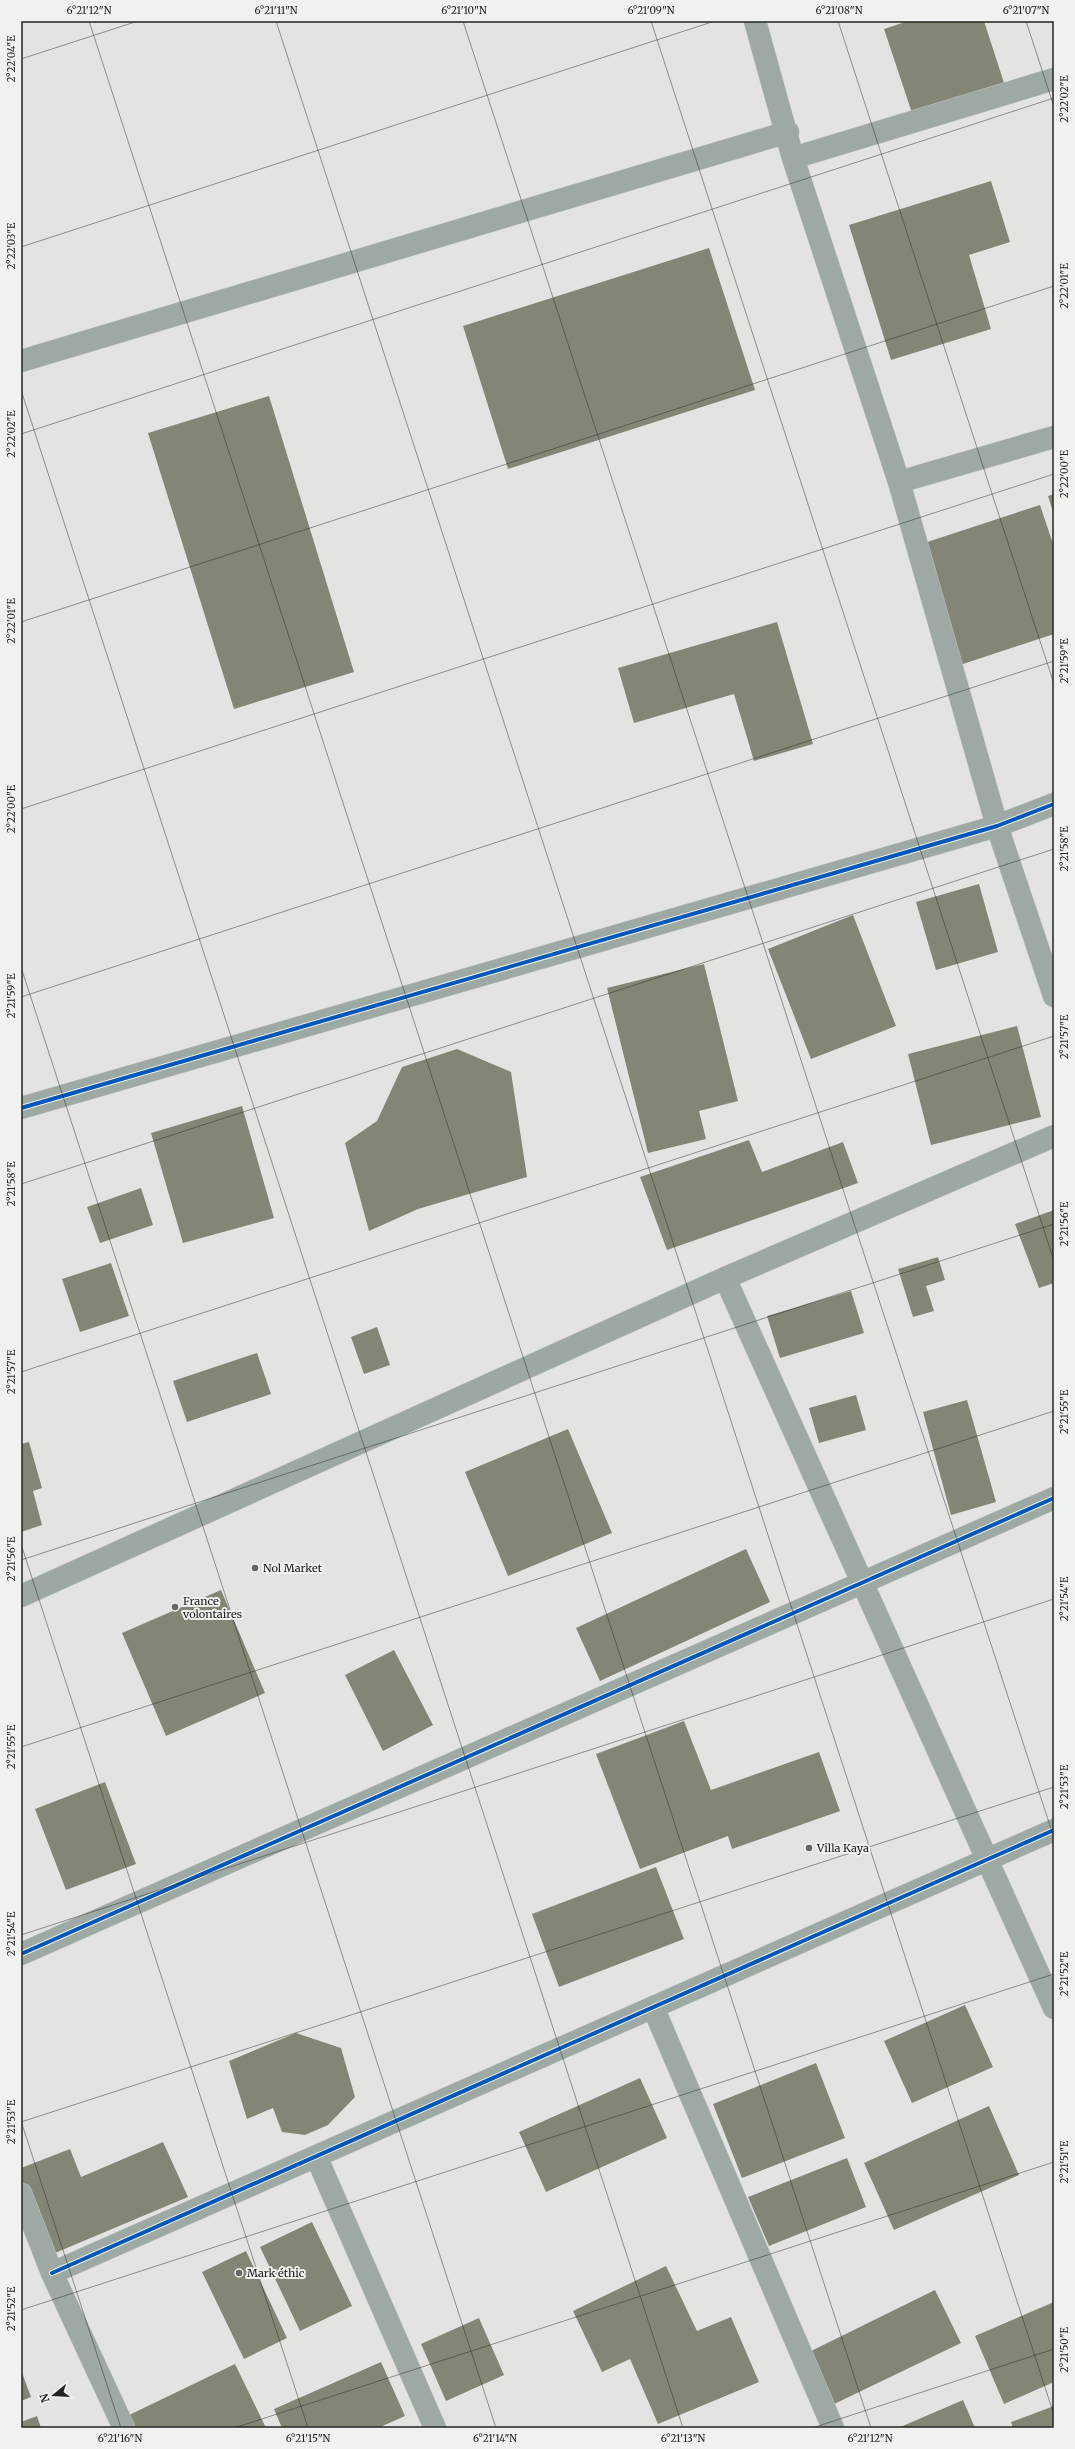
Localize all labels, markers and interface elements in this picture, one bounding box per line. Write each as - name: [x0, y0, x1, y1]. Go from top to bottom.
- text: 6°21'12"N: [67, 4, 112, 17]
- text: 6°21'11"N: [255, 4, 298, 17]
- text: 6°21'10"N: [441, 4, 487, 17]
- text: 6°21'09"N: [628, 4, 675, 17]
- text: 6°21'08"N: [816, 4, 863, 17]
- text: 6°21'07"N: [1003, 4, 1049, 17]
- text: 2°22'04"E: [5, 35, 18, 82]
- text: 2°22'02"E: [1058, 75, 1071, 123]
- text: 2°22'03"E: [5, 222, 18, 269]
- text: 2°22'01"E: [1058, 263, 1071, 309]
- text: 2°22'02"E: [5, 410, 18, 458]
- text: 2°22'00"E: [1058, 449, 1071, 498]
- text: 2°22'01"E: [5, 598, 18, 644]
- text: 2°21'59"E: [1058, 638, 1071, 684]
- text: 2°22'00"E: [5, 784, 18, 833]
- text: 2°21'58"E: [1058, 826, 1071, 872]
- text: 2°21'59"E: [5, 973, 18, 1019]
- text: 2°21'57"E: [1058, 1014, 1071, 1059]
- text: 2°21'58"E: [5, 1161, 18, 1207]
- text: 2°21'56"E: [1058, 1201, 1071, 1246]
- text: 2°21'57"E: [5, 1349, 18, 1394]
- text: 2°21'55"E: [1058, 1389, 1071, 1434]
- text: 2°21'56"E: [5, 1536, 18, 1581]
- place label: Nol Market: [263, 1561, 323, 1575]
- marker: Nol Market: [250, 1563, 260, 1573]
- text: 2°21'54"E: [1058, 1576, 1071, 1621]
- place label: France volontaires: [182, 1594, 242, 1621]
- marker: France volontaires: [170, 1602, 180, 1612]
- text: 2°21'55"E: [5, 1724, 18, 1769]
- text: 2°21'53"E: [1058, 1764, 1071, 1809]
- place label: Villa Kaya: [816, 1841, 869, 1855]
- marker: Villa Kaya: [804, 1843, 814, 1853]
- text: 2°21'54"E: [5, 1911, 18, 1956]
- text: 2°21'52"E: [1058, 1951, 1071, 1996]
- text: 2°21'53"E: [5, 2099, 18, 2144]
- text: 2°21'51"E: [1058, 2140, 1071, 2183]
- place label: Mark éthic: [247, 2266, 305, 2280]
- marker: Mark éthic: [234, 2268, 244, 2278]
- text: 2°21'52"E: [5, 2286, 18, 2331]
- text: 2°21'50"E: [1058, 2327, 1071, 2373]
- north arrow: [34, 2375, 74, 2415]
- text: N: [36, 2392, 52, 2404]
- text: 6°21'16"N: [98, 2432, 142, 2445]
- text: 6°21'15"N: [286, 2432, 331, 2445]
- text: 6°21'14"N: [473, 2432, 517, 2445]
- text: 6°21'13"N: [661, 2432, 706, 2445]
- text: 6°21'12"N: [848, 2432, 893, 2445]

